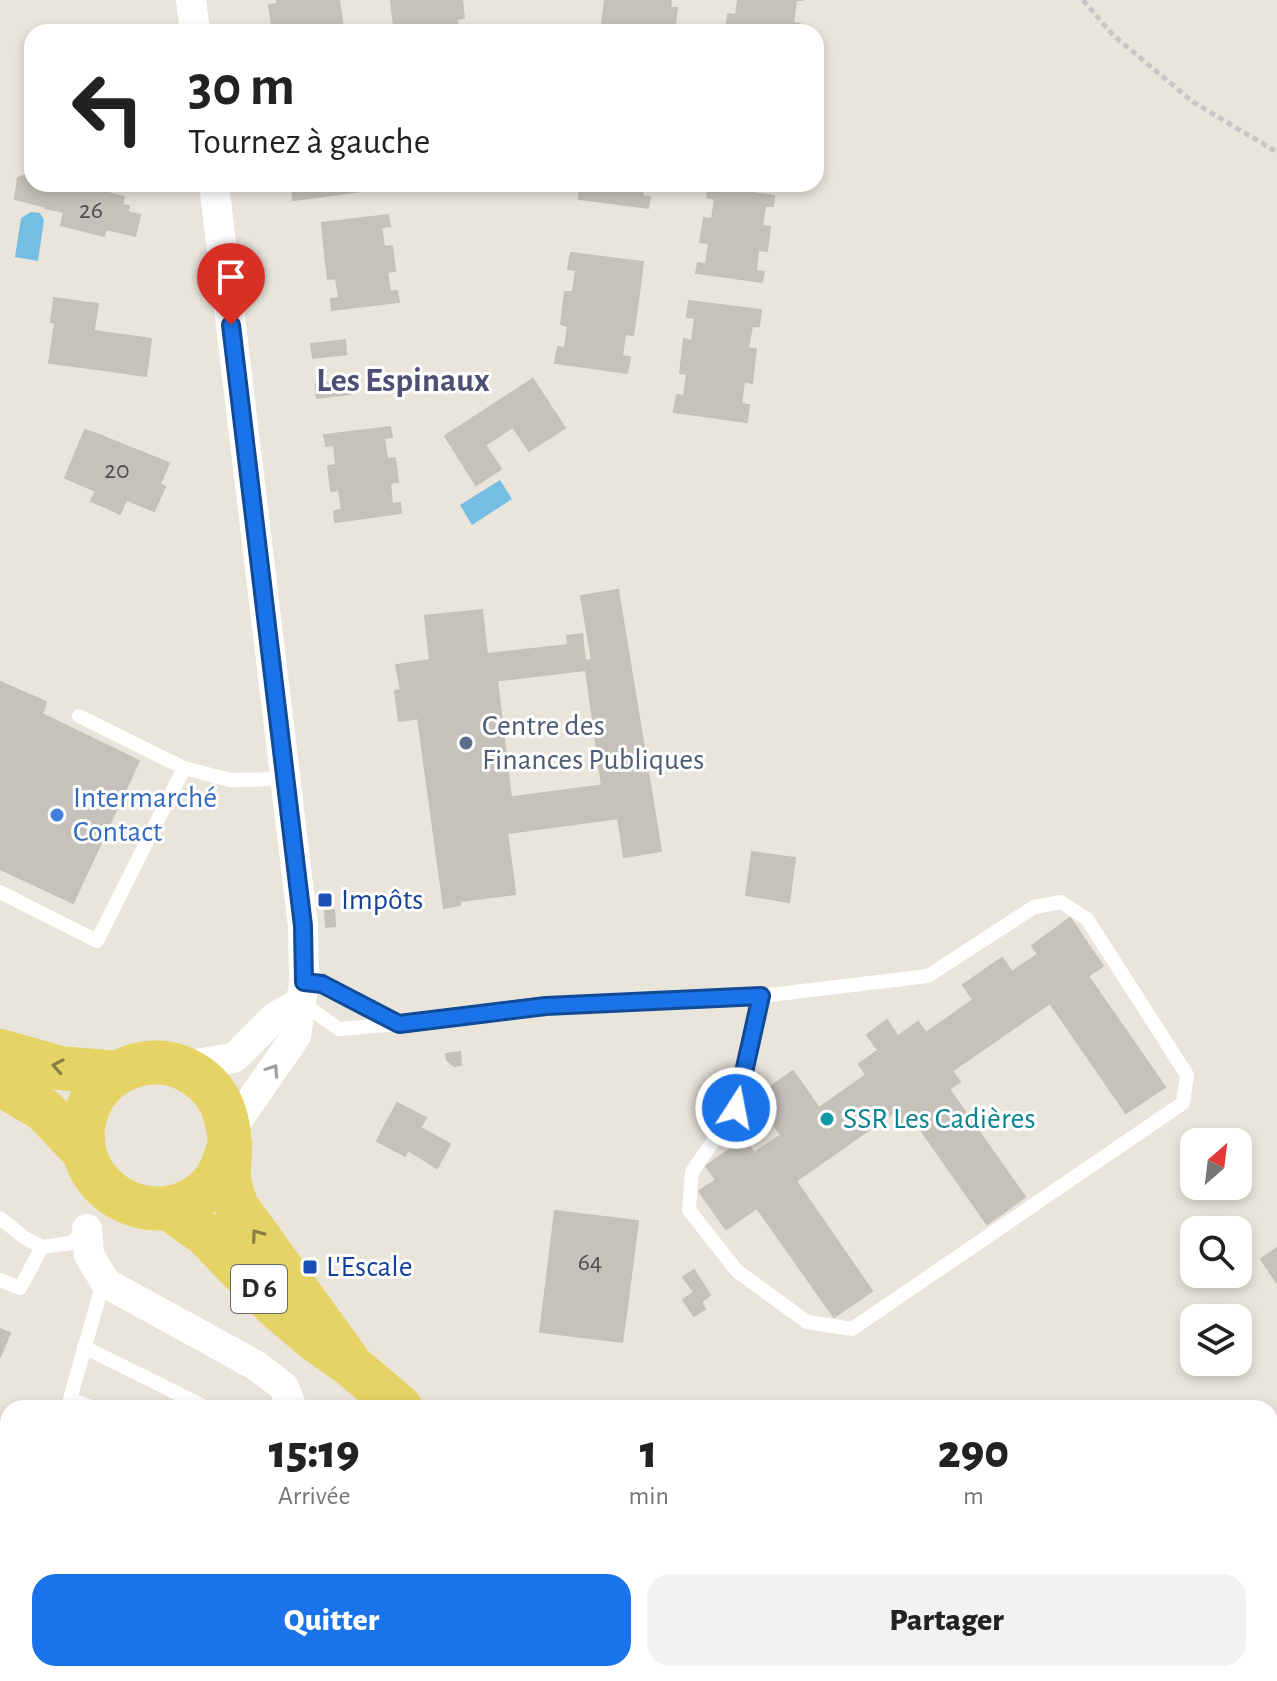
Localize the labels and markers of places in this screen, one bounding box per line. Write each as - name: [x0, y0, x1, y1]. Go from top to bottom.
- pin: [197, 243, 265, 325]
- place label: Centre des Finances Publiques: [482, 711, 704, 775]
- marker: Centre des Finances Publiques: [457, 734, 475, 752]
- place label: Intermarché Contact: [73, 783, 217, 847]
- marker: Intermarché Contact: [48, 806, 66, 824]
- place label: Impôts: [341, 885, 423, 915]
- marker: Impôts: [316, 891, 334, 909]
- place label: SSR Les Cadières: [843, 1104, 1036, 1134]
- marker: SSR Les Cadières: [818, 1110, 836, 1128]
- place label: L'Escale: [326, 1252, 413, 1282]
- marker: L'Escale: [301, 1258, 319, 1276]

